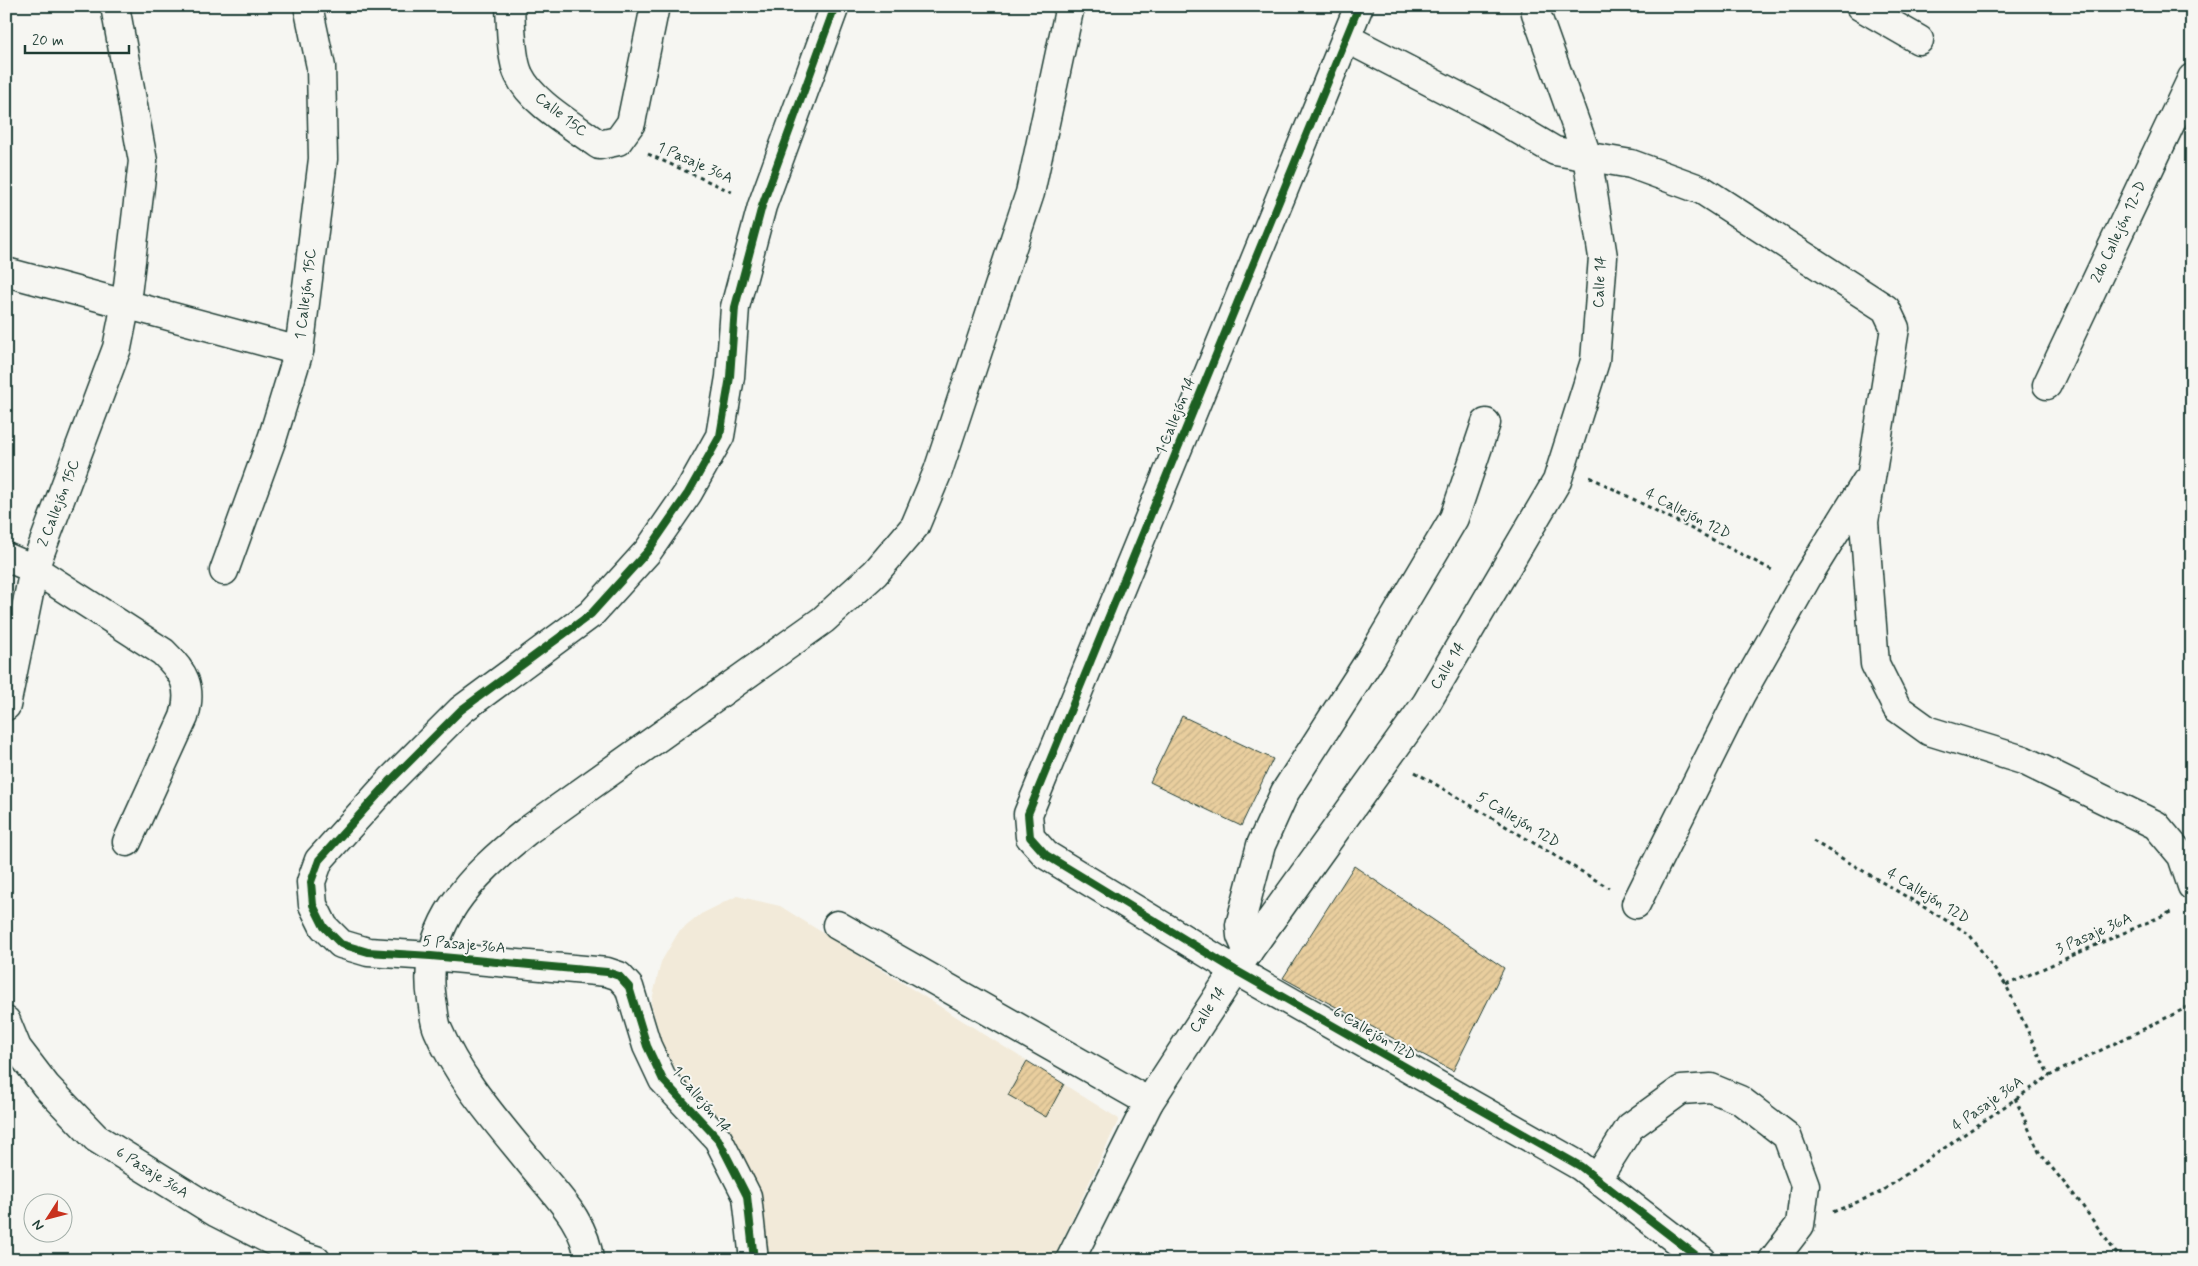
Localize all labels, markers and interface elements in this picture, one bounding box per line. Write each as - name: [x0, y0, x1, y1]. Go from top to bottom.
- scale bar: [25, 22, 129, 54]
- text: 20 m: [32, 31, 64, 51]
- street label: Calle 15C: [531, 88, 592, 142]
- street label: 1 Pasaje 36A: [654, 137, 736, 189]
- street label: 2do Callejón 12-D: [2087, 178, 2151, 286]
- street label: 1 Callejón 15C: [290, 247, 322, 341]
- street label: Calle 14: [1589, 255, 1611, 309]
- street label: 1 Callejón 14: [1151, 374, 1201, 458]
- street label: 2 Callejón 15C: [33, 456, 85, 550]
- street label: 4 Callejón 12D: [1642, 484, 1734, 544]
- street label: Calle 14: [1426, 639, 1470, 693]
- street label: 5 Callejón 12D: [1473, 787, 1563, 853]
- street label: 4 Callejón 12D: [1883, 863, 1973, 929]
- street label: 3 Pasaje 36A: [2053, 908, 2135, 960]
- street label: 5 Pasaje 36A: [422, 931, 506, 959]
- street label: Calle 14: [1185, 983, 1231, 1037]
- street label: 6 Callejón 12D: [1329, 1002, 1419, 1066]
- street label: 1 Callejón 14: [667, 1062, 735, 1138]
- street label: 4 Pasaje 36A: [1948, 1072, 2028, 1136]
- street label: 6 Pasaje 36A: [112, 1143, 192, 1203]
- north arrow: [22, 1194, 72, 1244]
- text: N: [28, 1216, 48, 1234]

